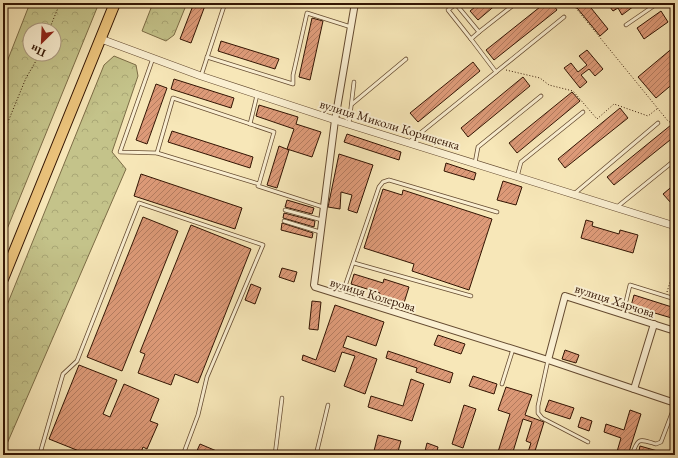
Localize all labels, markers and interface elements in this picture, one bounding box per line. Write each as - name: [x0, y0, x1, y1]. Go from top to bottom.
- north arrow: [22, 22, 62, 62]
- text: Пн: [28, 41, 48, 61]
- street label: вулиця Миколи Корищенка: [318, 95, 463, 154]
- street label: вулиця Колерова: [328, 273, 418, 316]
- street label: вулиця Харчова: [573, 280, 658, 322]

